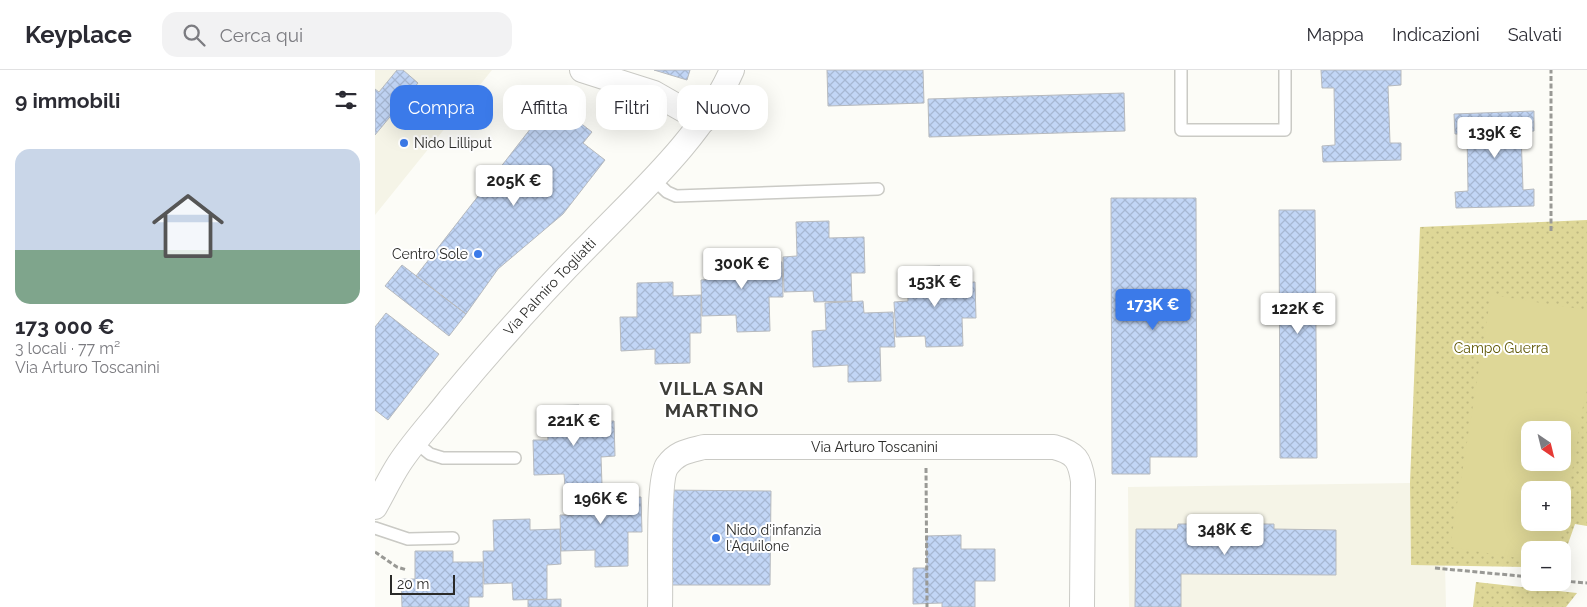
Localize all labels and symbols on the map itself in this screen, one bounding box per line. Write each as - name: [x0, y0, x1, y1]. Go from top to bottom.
- pin: 139K €: [1454, 116, 1536, 159]
- place label: Nido Lilliput: [414, 135, 492, 151]
- marker: Nido Lilliput: [398, 137, 410, 149]
- pin: 205K €: [473, 164, 555, 207]
- street label: Via Palmiro Togliatti: [500, 235, 599, 339]
- place label: Centro Sole: [392, 246, 468, 262]
- marker: Centro Sole: [472, 248, 484, 260]
- pin: 300K €: [701, 248, 783, 290]
- pin: 153K €: [894, 266, 976, 308]
- pin: 173K €: [1112, 288, 1194, 331]
- pin: 122K €: [1257, 292, 1339, 335]
- park label: Campo Guerra: [1454, 340, 1548, 356]
- district label: VILLA SAN MARTINO: [660, 377, 764, 421]
- pin: 221K €: [533, 404, 615, 447]
- north arrow: [1521, 421, 1571, 471]
- street label: Via Arturo Toscanini: [811, 439, 938, 455]
- pin: 196K €: [560, 482, 642, 525]
- pin: 348K €: [1184, 514, 1266, 556]
- place label: Nido d'infanzia l'Aquilone: [726, 522, 821, 554]
- marker: Nido d'infanzia l'Aquilone: [710, 532, 722, 544]
- scale bar: [390, 572, 455, 595]

